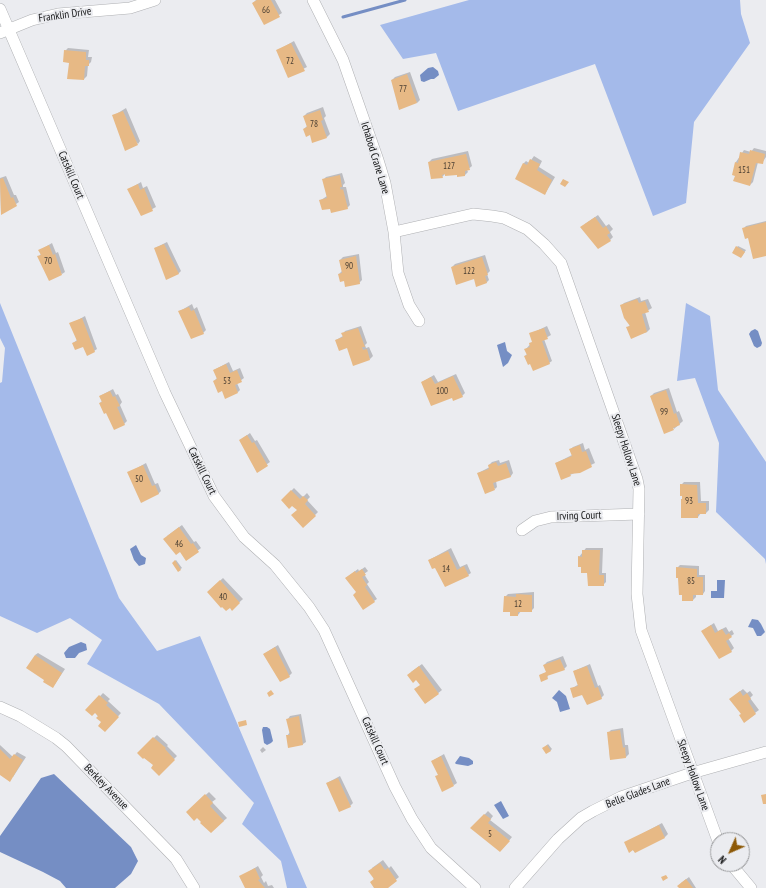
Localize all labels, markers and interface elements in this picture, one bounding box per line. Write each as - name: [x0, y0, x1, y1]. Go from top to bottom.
- street label: Franklin Drive: [38, 5, 92, 25]
- house number: 66: [262, 5, 270, 15]
- house number: 72: [286, 56, 294, 66]
- house number: 77: [399, 84, 407, 94]
- house number: 78: [310, 119, 318, 129]
- street label: Ichabod Crane Lane: [358, 120, 392, 196]
- street label: Catskill Court: [55, 149, 87, 201]
- house number: 127: [443, 161, 455, 171]
- house number: 151: [738, 165, 750, 175]
- house number: 70: [44, 256, 52, 266]
- house number: 90: [345, 261, 353, 271]
- house number: 122: [463, 266, 475, 276]
- house number: 53: [223, 376, 231, 386]
- house number: 100: [436, 386, 448, 396]
- house number: 99: [660, 407, 668, 417]
- street label: Sleepy Hollow Lane: [608, 412, 644, 488]
- street label: Catskill Court: [185, 445, 219, 497]
- house number: 50: [135, 474, 143, 484]
- house number: 93: [685, 496, 693, 506]
- street label: Irving Court: [556, 509, 602, 523]
- house number: 46: [175, 539, 183, 549]
- house number: 14: [442, 564, 450, 574]
- house number: 85: [687, 576, 695, 586]
- house number: 40: [219, 592, 227, 602]
- house number: 12: [514, 599, 522, 609]
- street label: Catskill Court: [359, 715, 391, 767]
- street label: Sleepy Hollow Lane: [674, 738, 712, 812]
- street label: Berkley Avenue: [81, 761, 131, 813]
- street label: Belle Glades Lane: [604, 775, 672, 811]
- house number: 5: [488, 829, 492, 839]
- north arrow: [710, 832, 750, 872]
- text: N: [715, 853, 729, 867]

